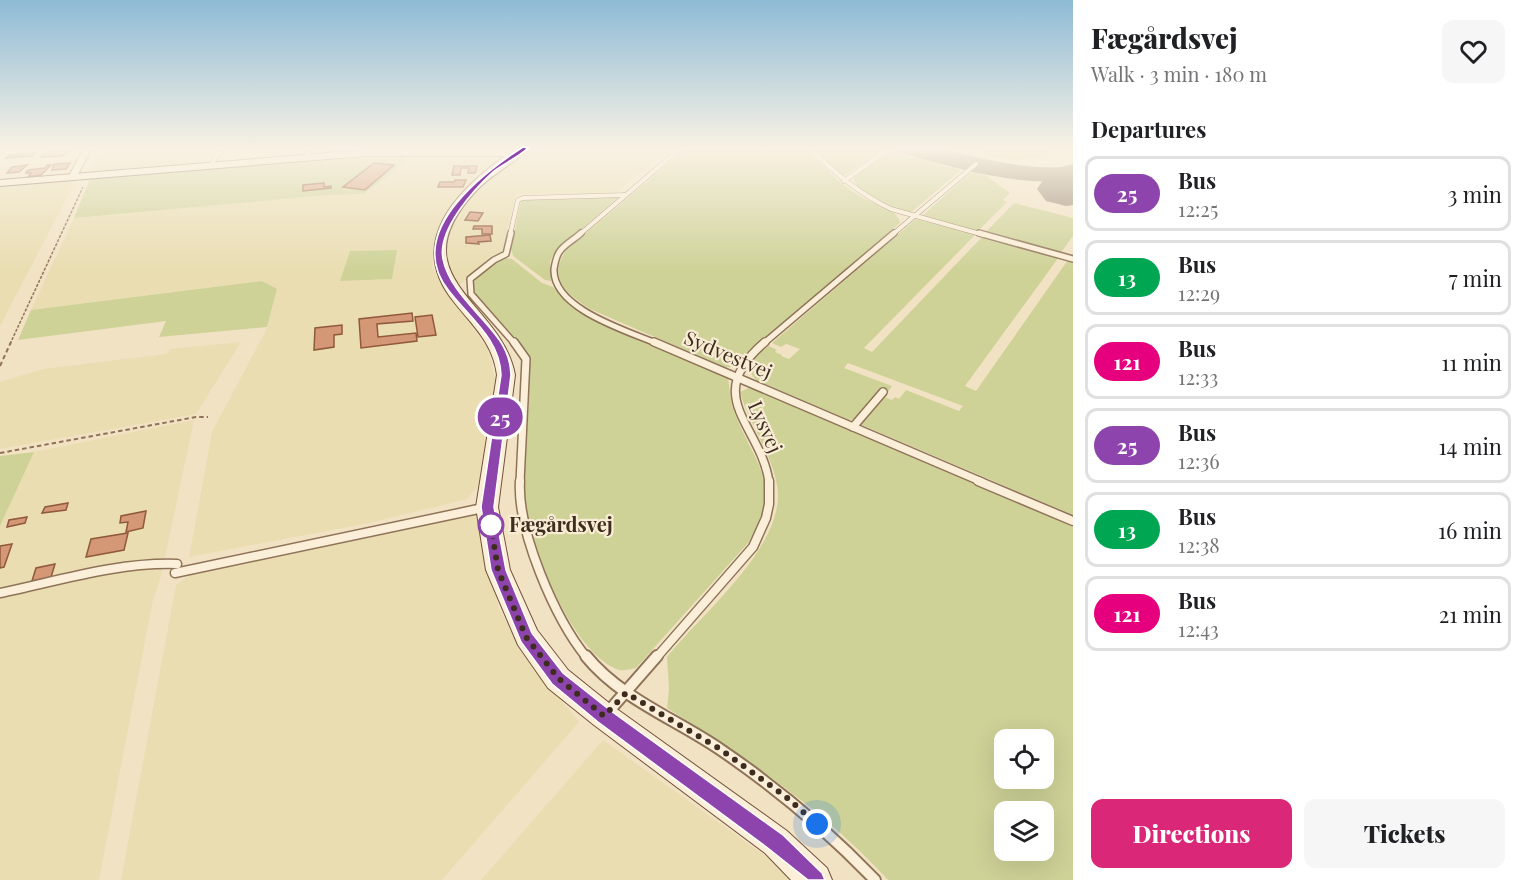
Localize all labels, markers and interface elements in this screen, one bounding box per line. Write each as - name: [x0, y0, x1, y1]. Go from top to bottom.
- text: Fægårdsvej: [1091, 19, 1238, 56]
- button: heart: [1442, 20, 1505, 83]
- text: Walk · 3 min · 180 m: [1091, 60, 1267, 87]
- text: Departures: [1091, 114, 1206, 144]
- text: Bus: [1178, 165, 1216, 195]
- text: 25: [1117, 179, 1137, 207]
- text: 3 min: [1447, 179, 1502, 209]
- text: 12:25: [1178, 195, 1218, 222]
- text: Bus: [1178, 249, 1216, 279]
- text: 13: [1118, 263, 1136, 291]
- text: 7 min: [1449, 263, 1502, 293]
- text: 12:29: [1178, 279, 1220, 306]
- street label: Sydvestvej: [680, 323, 777, 384]
- text: Bus: [1178, 333, 1216, 363]
- text: 121: [1113, 347, 1141, 375]
- text: 11 min: [1441, 347, 1502, 377]
- text: 12:33: [1178, 363, 1218, 390]
- street label: Lysvej: [743, 396, 790, 457]
- line badge: 25: [473, 398, 527, 436]
- text: 25: [490, 403, 510, 431]
- text: Bus: [1178, 417, 1216, 447]
- text: 25: [1117, 431, 1137, 459]
- text: 14 min: [1438, 431, 1502, 461]
- text: 12:36: [1178, 447, 1220, 474]
- text: Bus: [1178, 501, 1216, 531]
- place label: Fægårdsvej: [509, 510, 613, 537]
- marker: Fægårdsvej: [478, 512, 504, 538]
- text: 13: [1118, 515, 1136, 543]
- text: 16 min: [1438, 515, 1502, 545]
- text: 12:38: [1178, 531, 1220, 558]
- text: Bus: [1178, 585, 1216, 615]
- text: 121: [1113, 599, 1141, 627]
- text: 21 min: [1439, 599, 1502, 629]
- text: 12:43: [1178, 615, 1219, 642]
- map controls: [994, 729, 1054, 861]
- button: locate: [994, 729, 1054, 789]
- button: Directions: [1091, 799, 1292, 868]
- button: Tickets: [1304, 799, 1505, 868]
- button: layers: [994, 801, 1054, 861]
- your location: [802, 809, 832, 839]

